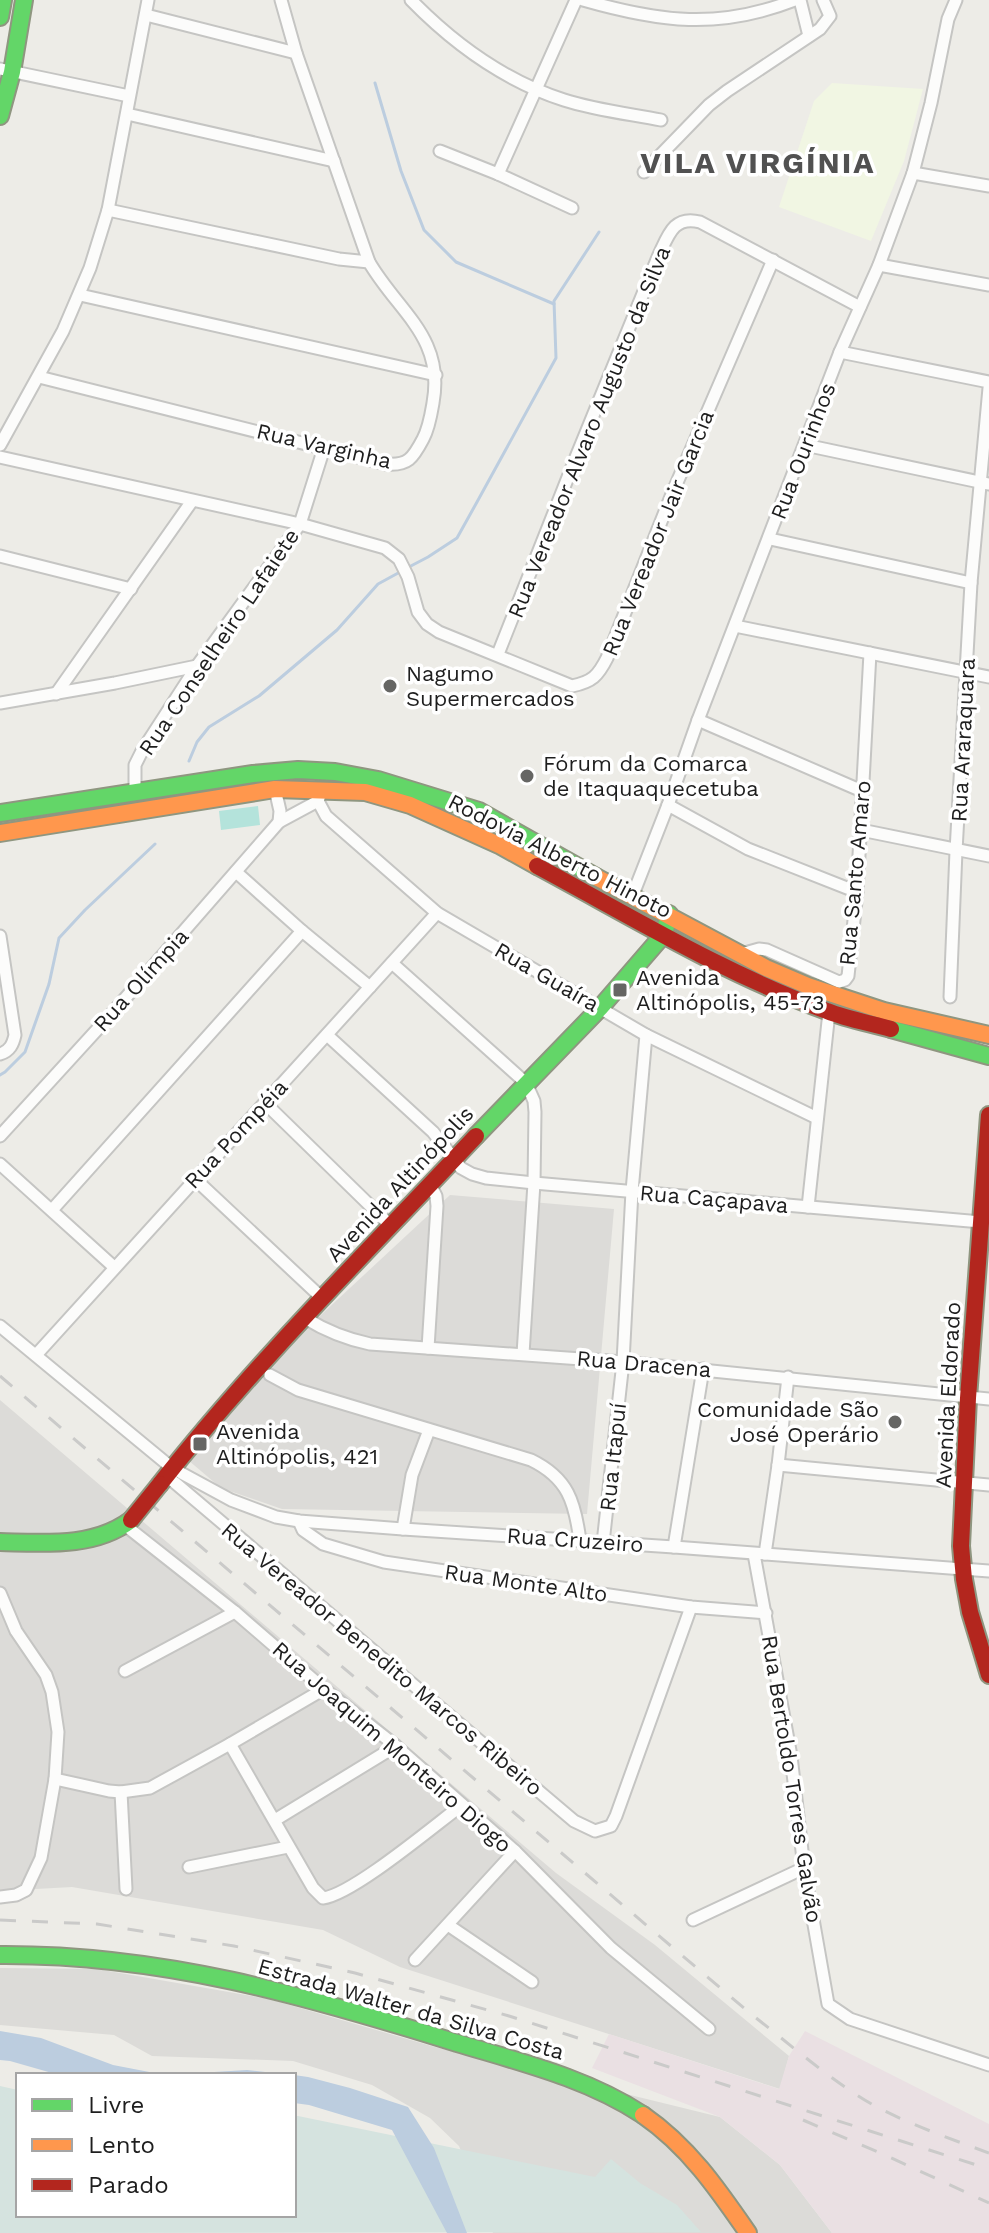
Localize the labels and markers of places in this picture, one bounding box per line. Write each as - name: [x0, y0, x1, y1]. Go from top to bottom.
- place label: Nagumo Supermercados: [406, 661, 575, 711]
- marker: Nagumo Supermercados: [381, 677, 399, 695]
- place label: Fórum da Comarca de Itaquaquecetuba: [543, 751, 759, 801]
- marker: Fórum da Comarca de Itaquaquecetuba: [518, 767, 536, 785]
- place label: Avenida Altinópolis, 45-73: [636, 965, 825, 1015]
- marker: Avenida Altinópolis, 45-73: [611, 981, 629, 999]
- place label: Comunidade São José Operário: [697, 1397, 879, 1447]
- marker: Comunidade São José Operário: [886, 1413, 904, 1431]
- place label: Avenida Altinópolis, 421: [216, 1419, 378, 1469]
- marker: Avenida Altinópolis, 421: [191, 1435, 209, 1453]

